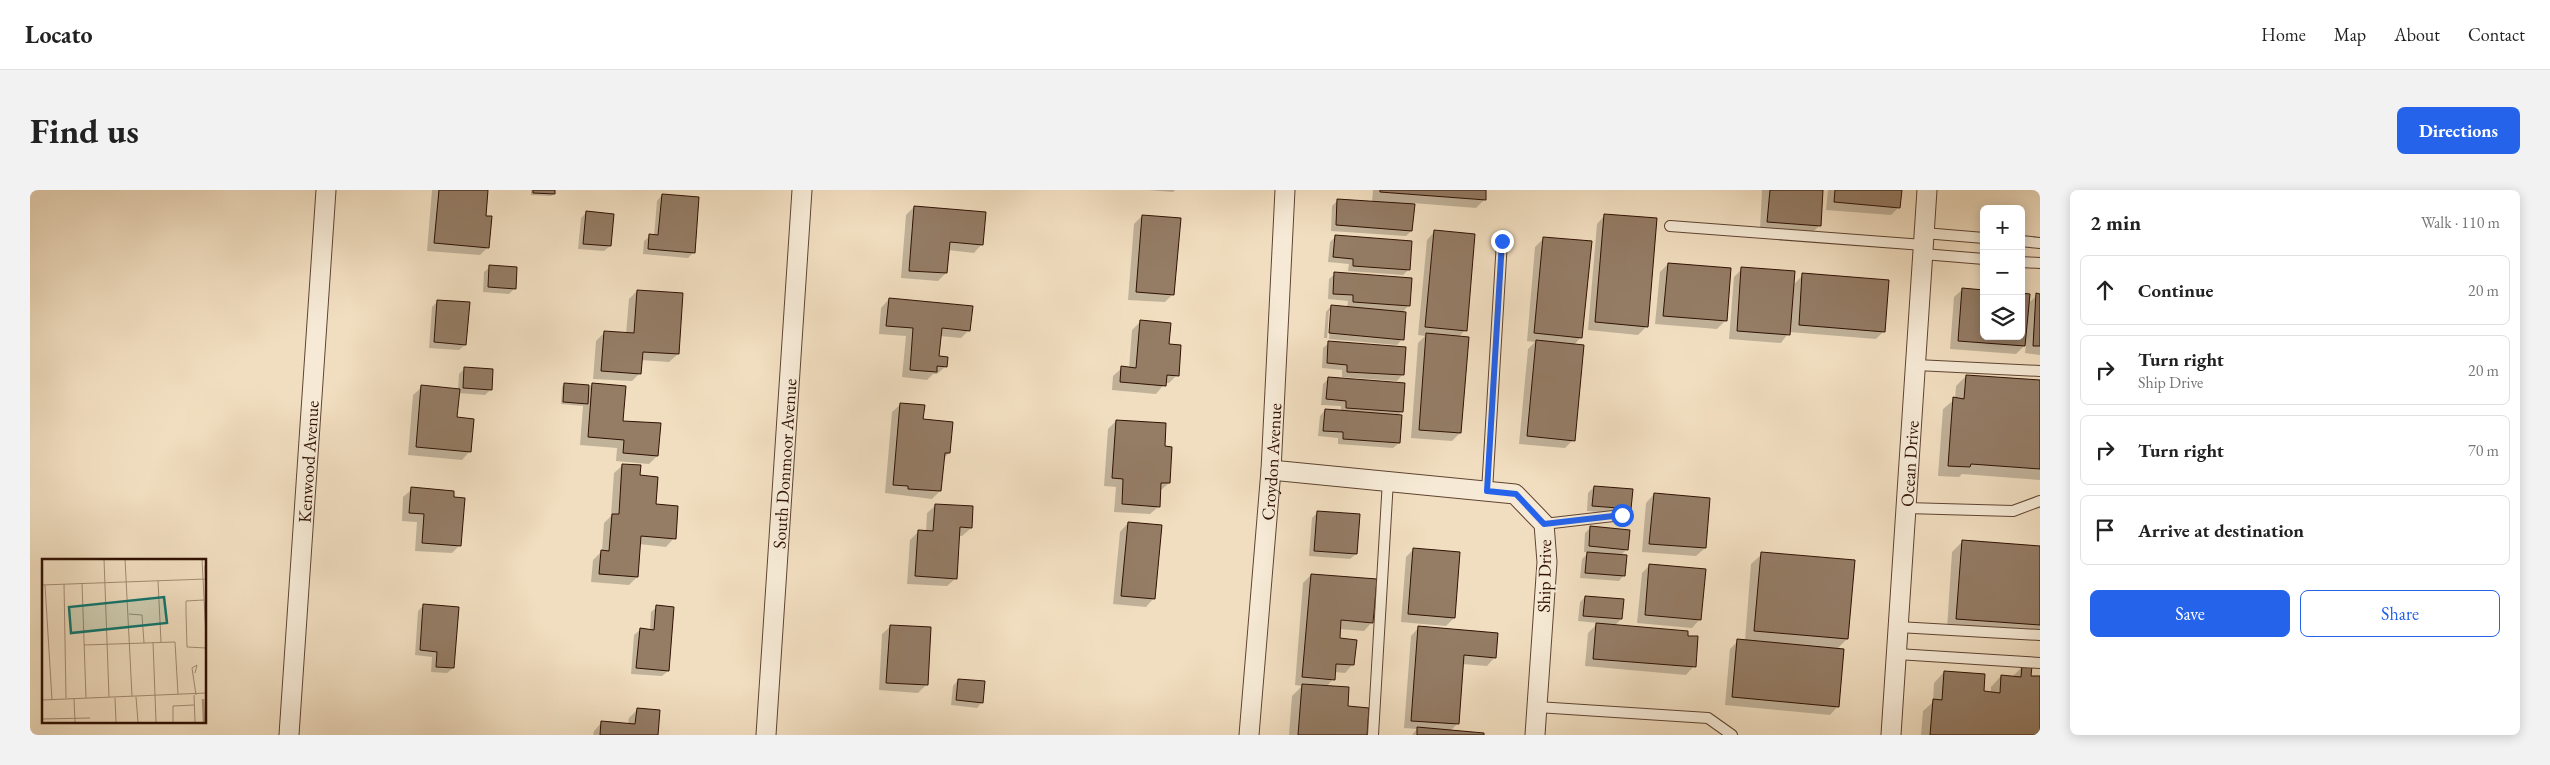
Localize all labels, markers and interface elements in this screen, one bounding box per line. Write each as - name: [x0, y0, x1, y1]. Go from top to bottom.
- text: Locato: [25, 19, 93, 50]
- text: Home: [2261, 23, 2306, 46]
- text: Map: [2334, 23, 2366, 46]
- text: About: [2394, 23, 2440, 46]
- text: Contact: [2468, 23, 2525, 46]
- button: Directions: [2397, 107, 2520, 154]
- text: Find us: [30, 108, 139, 153]
- map controls: [1980, 205, 2025, 340]
- button: +: [1980, 205, 2025, 250]
- text: 2 min: [2090, 209, 2141, 236]
- text: Walk · 110 m: [2421, 212, 2500, 233]
- route end: [1491, 230, 1514, 253]
- button: −: [1980, 250, 2025, 295]
- icon: ahead: [2091, 276, 2119, 304]
- text: Continue: [2138, 278, 2213, 303]
- text: 20 m: [2468, 280, 2499, 301]
- button: layers: [1980, 295, 2025, 340]
- text: Turn right: [2138, 347, 2224, 372]
- icon: right: [2091, 356, 2119, 384]
- text: 20 m: [2468, 360, 2499, 381]
- text: Ship Drive: [2138, 372, 2203, 393]
- street label: South Donmoor Avenue: [767, 378, 801, 549]
- street label: Kenwood Avenue: [292, 400, 323, 524]
- street label: Croydon Avenue: [1255, 403, 1286, 521]
- street label: Ocean Drive: [1895, 420, 1923, 508]
- icon: right: [2091, 436, 2119, 464]
- text: Turn right: [2138, 438, 2224, 463]
- text: 70 m: [2468, 440, 2499, 461]
- route start: [1611, 504, 1634, 527]
- icon: arrive: [2091, 516, 2119, 544]
- text: Arrive at destination: [2138, 518, 2304, 543]
- street label: Ship Drive: [1532, 539, 1556, 613]
- inset map: [42, 559, 206, 722]
- button: Save: [2090, 590, 2290, 637]
- button: Share: [2300, 590, 2500, 637]

